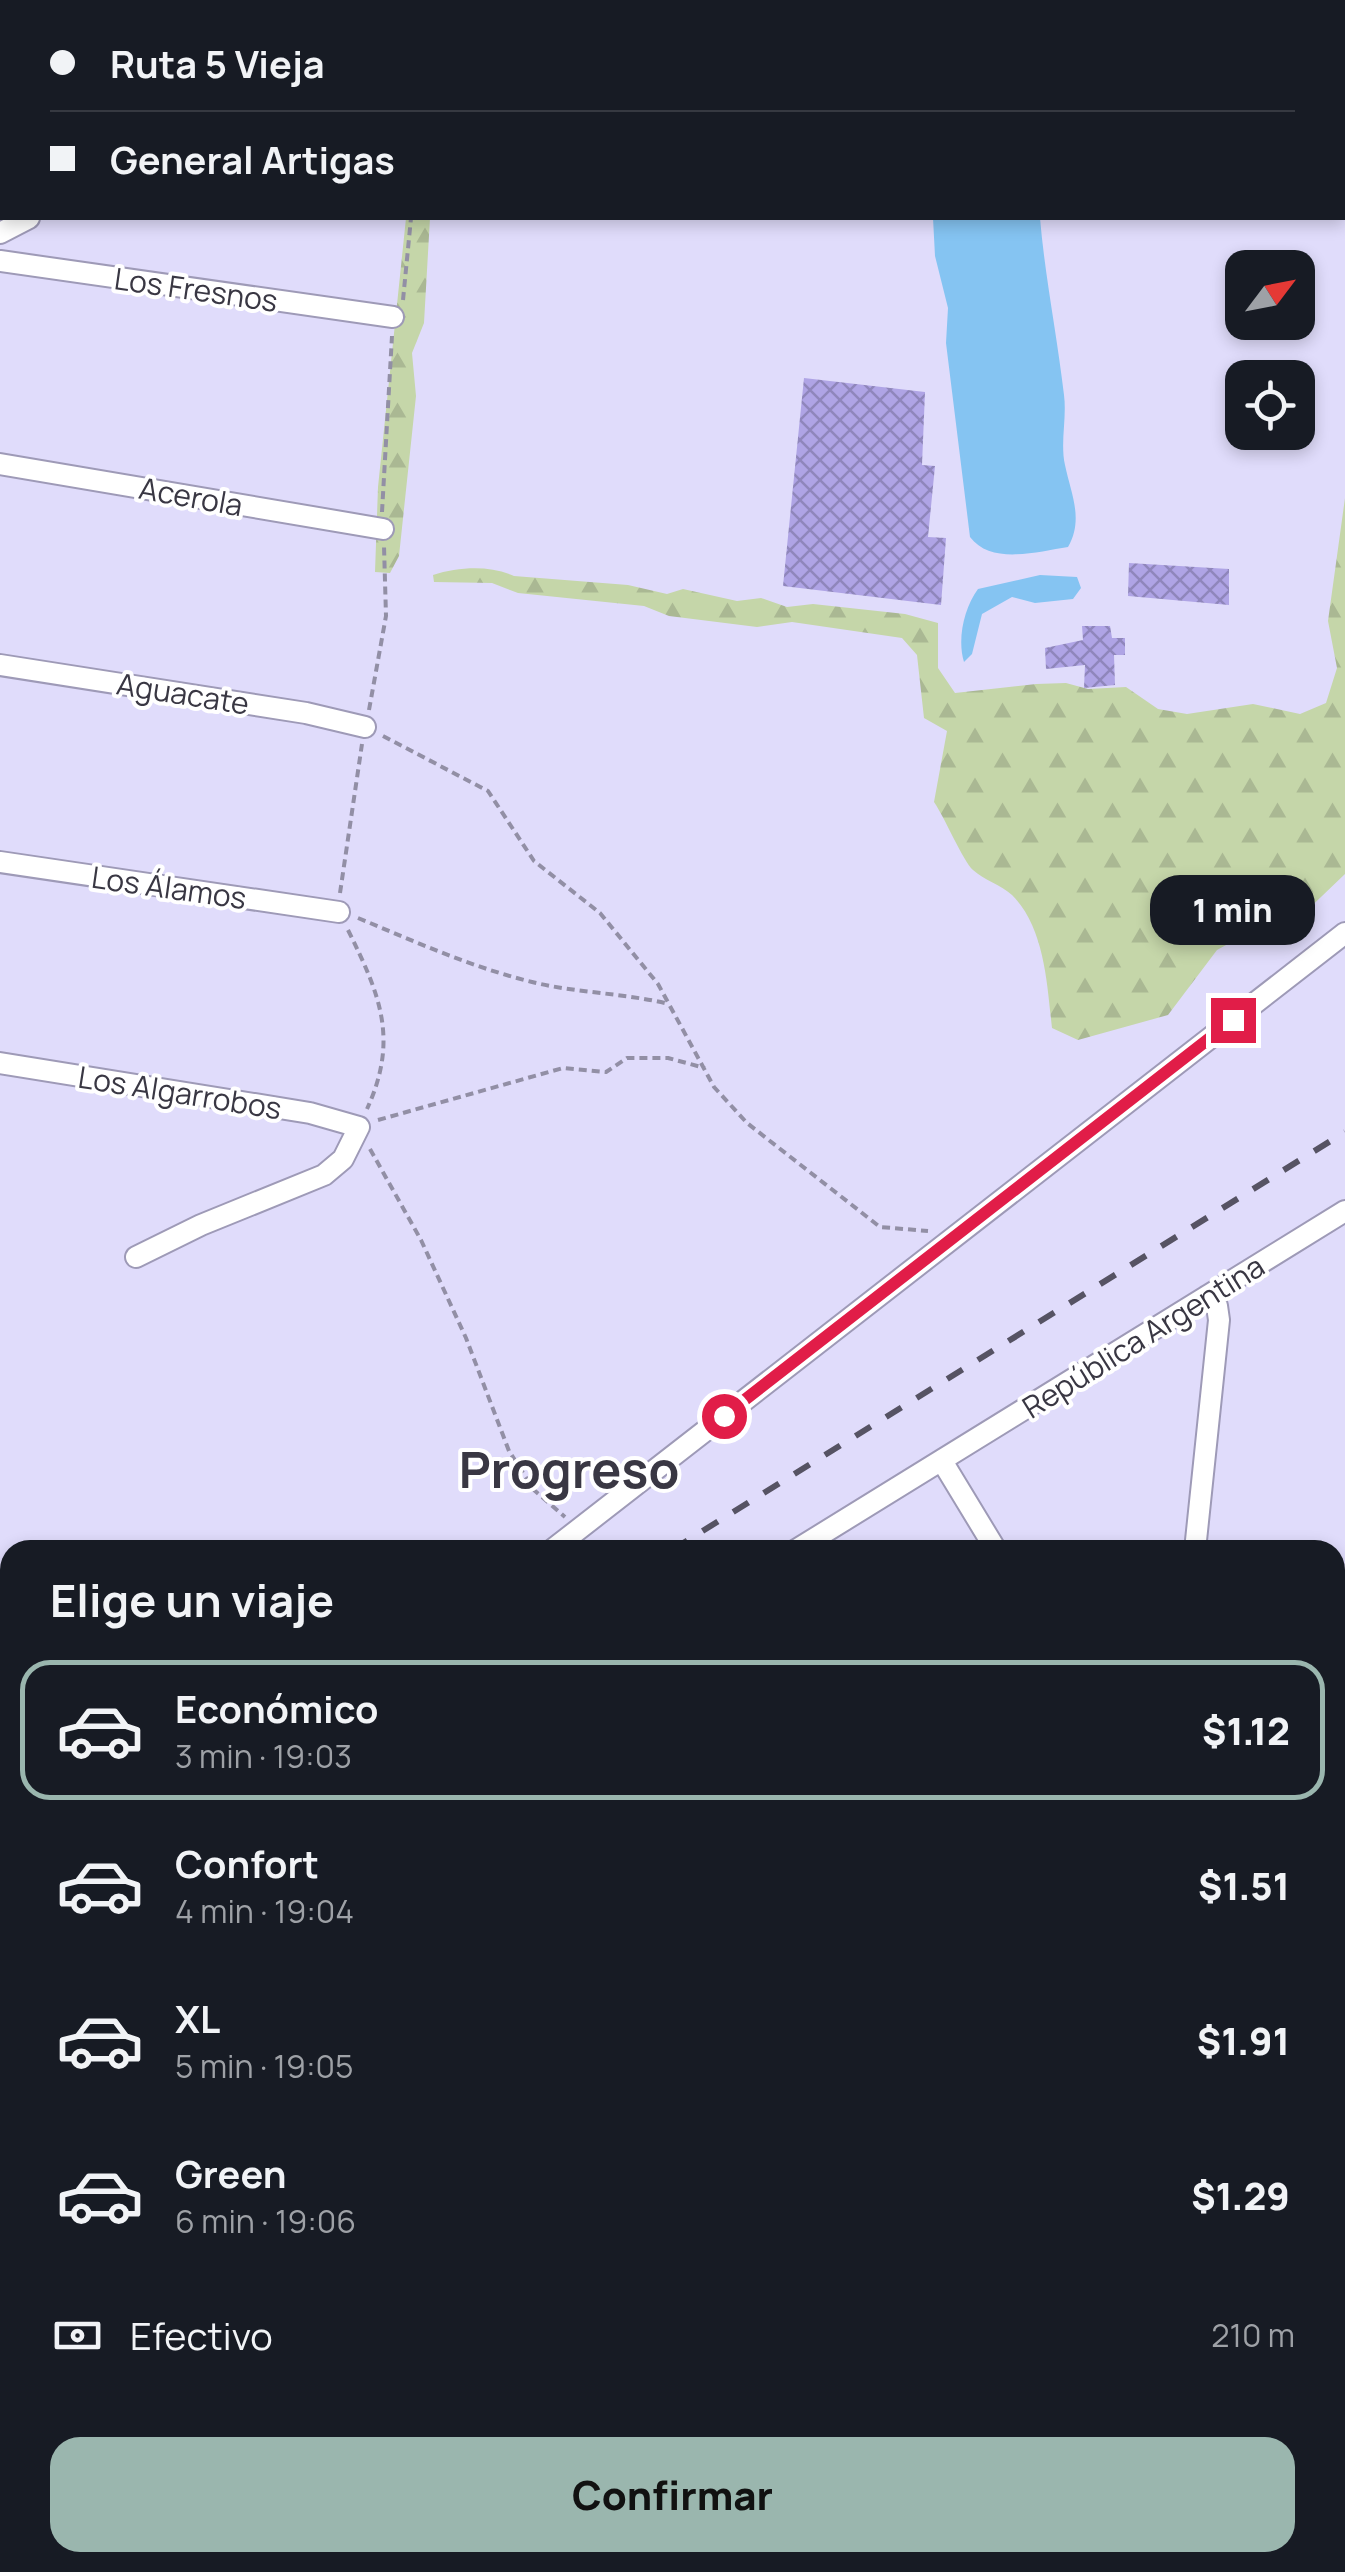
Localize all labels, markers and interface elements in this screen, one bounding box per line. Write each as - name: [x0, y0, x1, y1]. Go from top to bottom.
- text: Ruta 5 Vieja: [110, 37, 325, 89]
- text: General Artigas: [110, 133, 395, 185]
- north arrow: [1225, 250, 1315, 340]
- map controls: [1225, 250, 1315, 450]
- street label: Los Fresnos: [112, 257, 280, 321]
- button: locate: [1225, 360, 1315, 450]
- street label: Acerola: [136, 467, 246, 525]
- street label: Aguacate: [114, 662, 252, 724]
- street label: Los Álamos: [89, 856, 249, 918]
- callout: 1 min: [1150, 875, 1316, 945]
- text: 1 min: [1192, 888, 1273, 932]
- route end: [1211, 998, 1256, 1043]
- street label: Los Algarrobos: [75, 1056, 285, 1128]
- street label: República Argentina: [1014, 1245, 1272, 1427]
- route start: [702, 1394, 747, 1439]
- district label: Progreso: [459, 1435, 679, 1503]
- text: Elige un viaje: [50, 1569, 334, 1631]
- text: Económico: [175, 1682, 379, 1734]
- icon: car: [55, 1685, 145, 1775]
- text: $1.12: [1202, 1704, 1290, 1756]
- text: 3 min · 19:03: [175, 1734, 352, 1778]
- text: Confort: [175, 1837, 319, 1889]
- icon: car: [55, 1840, 145, 1930]
- text: $1.51: [1198, 1859, 1290, 1911]
- text: 4 min · 19:04: [175, 1889, 354, 1933]
- text: XL: [175, 1992, 220, 2044]
- icon: car: [55, 1995, 145, 2085]
- text: $1.91: [1197, 2014, 1290, 2066]
- text: 5 min · 19:05: [175, 2044, 353, 2088]
- text: Green: [175, 2147, 287, 2199]
- icon: car: [55, 2150, 145, 2240]
- text: $1.29: [1191, 2169, 1290, 2221]
- text: 6 min · 19:06: [175, 2199, 356, 2243]
- icon: cash: [50, 2308, 105, 2363]
- text: Efectivo: [130, 2309, 273, 2361]
- text: 210 m: [1211, 2313, 1295, 2357]
- button: Confirmar: [50, 2437, 1295, 2552]

